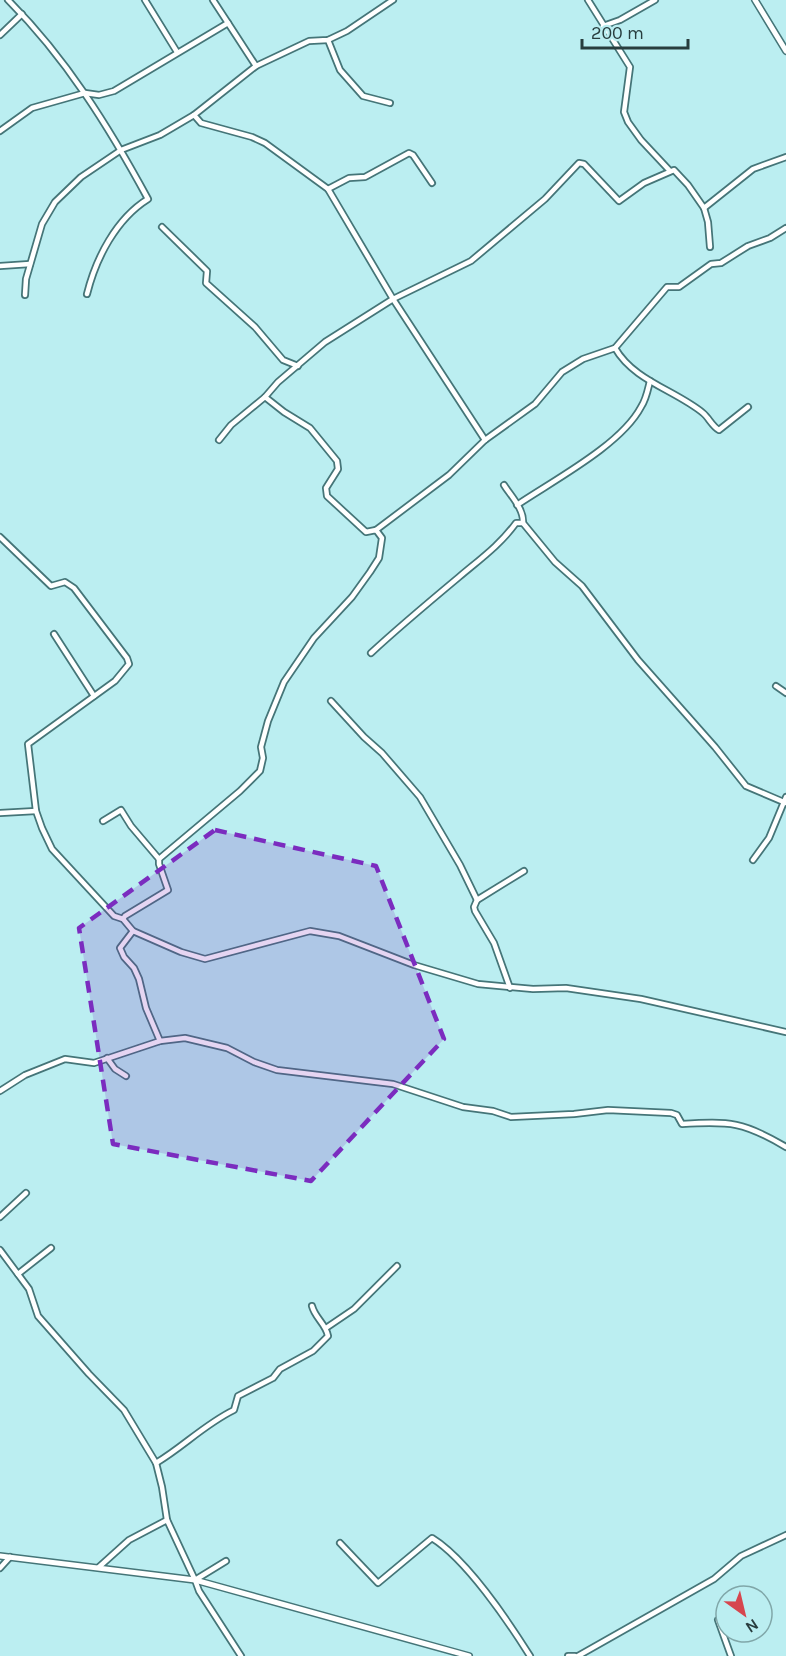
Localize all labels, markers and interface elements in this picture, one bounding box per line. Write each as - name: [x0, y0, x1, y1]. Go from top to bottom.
- scale bar: [582, 12, 688, 50]
- text: 200 m: [591, 22, 644, 44]
- north arrow: [714, 1584, 774, 1644]
- text: N: [742, 1615, 762, 1637]

